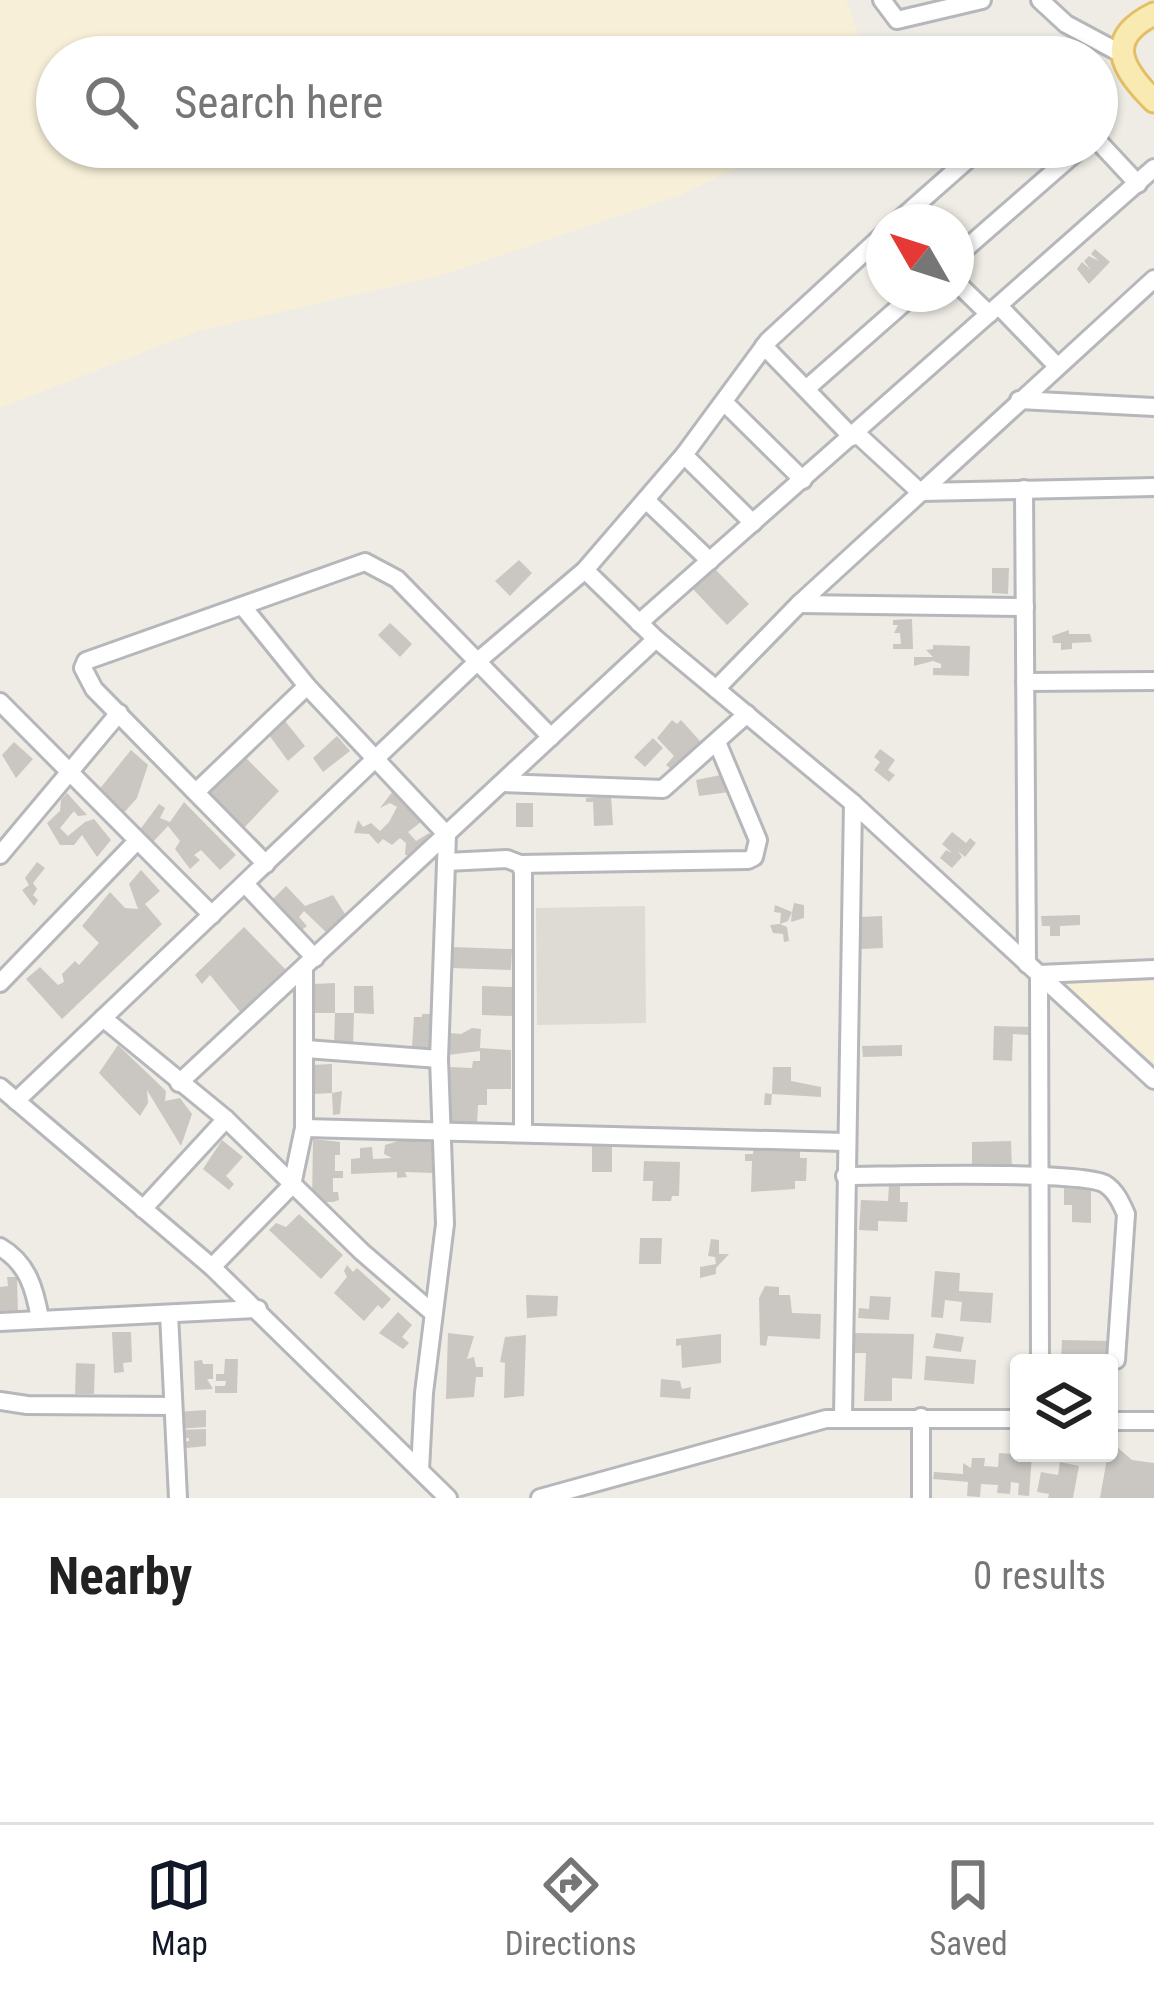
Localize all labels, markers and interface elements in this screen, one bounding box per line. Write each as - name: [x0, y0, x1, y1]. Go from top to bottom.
- search box: [36, 36, 1118, 168]
- icon: search: [78, 69, 144, 135]
- text: Search here: [174, 76, 383, 129]
- north arrow: [866, 204, 974, 312]
- map controls: [1010, 1354, 1118, 1462]
- button: layers: [1010, 1354, 1118, 1462]
- text: Nearby: [48, 1547, 192, 1606]
- text: 0 results: [973, 1553, 1106, 1599]
- tab: Map: [146, 1852, 212, 1963]
- tab: Directions: [505, 1852, 637, 1963]
- tab: Saved: [929, 1852, 1008, 1963]

